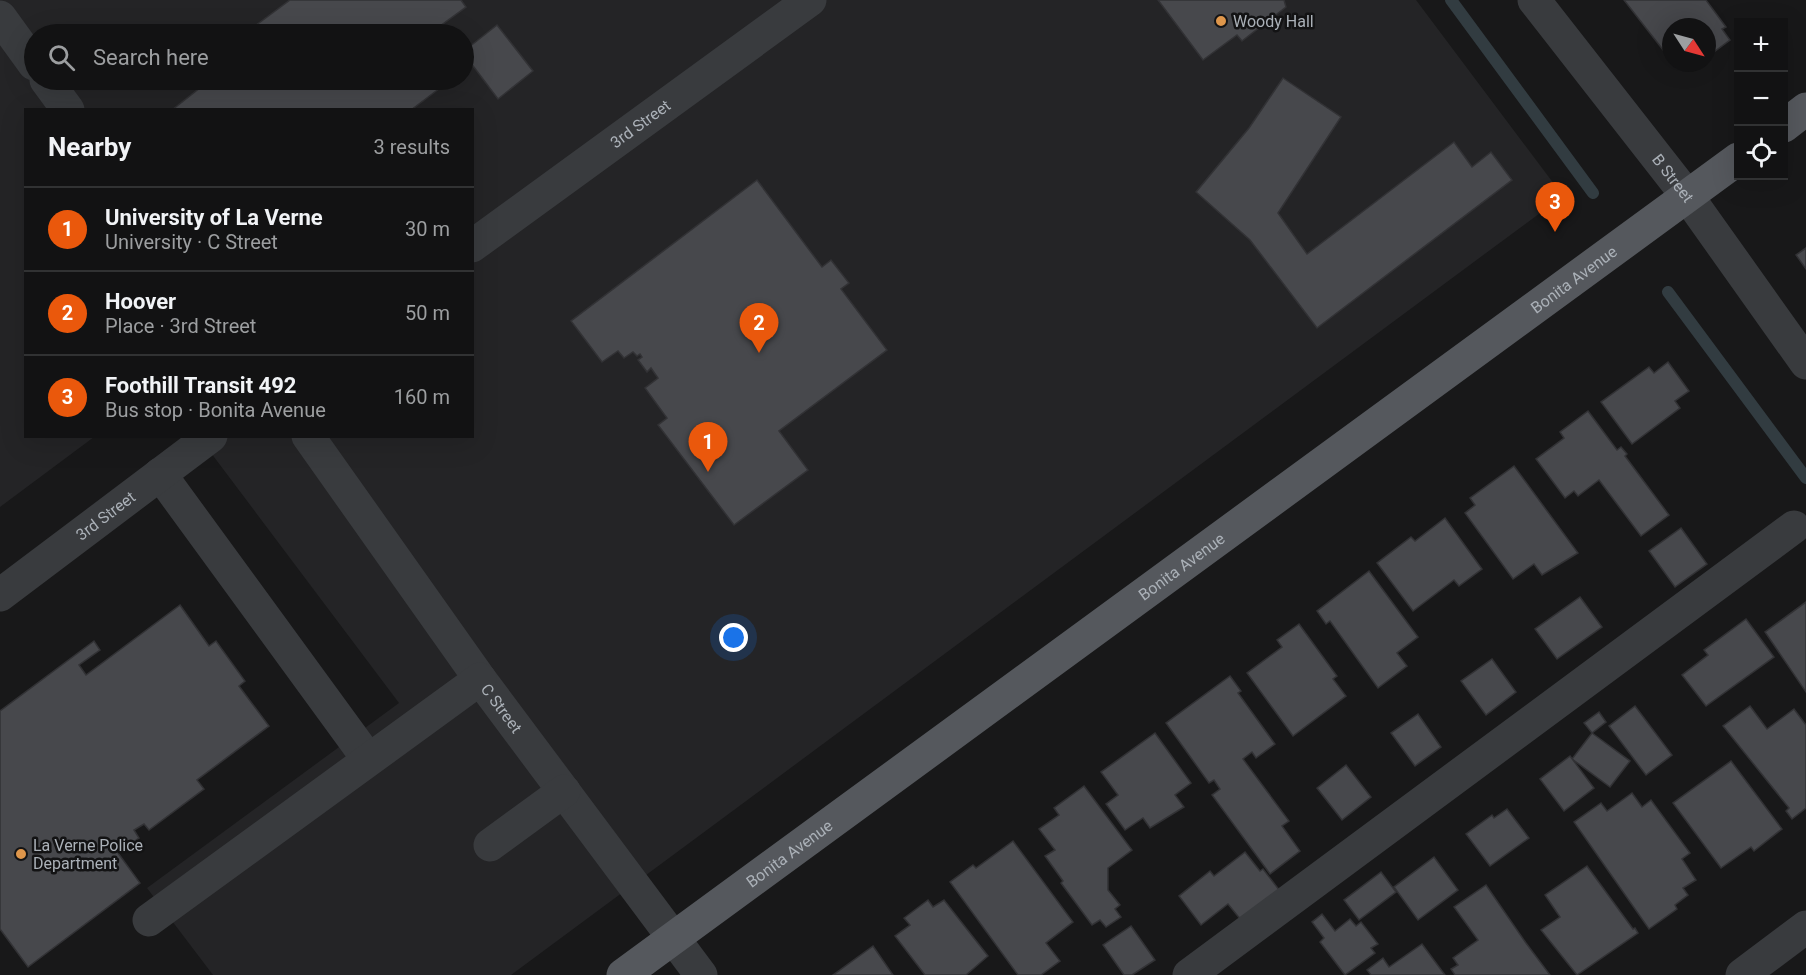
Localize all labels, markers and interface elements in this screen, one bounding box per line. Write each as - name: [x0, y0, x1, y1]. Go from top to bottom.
- place label: Woody Hall: [1233, 12, 1314, 31]
- marker: Woody Hall: [1214, 14, 1228, 28]
- north arrow: [1662, 18, 1716, 72]
- map controls: [1734, 18, 1788, 180]
- button: +: [1734, 18, 1788, 72]
- search box: [24, 24, 474, 90]
- icon: search: [45, 41, 78, 74]
- text: Search here: [93, 45, 209, 70]
- button: −: [1734, 72, 1788, 126]
- street label: 3rd Street: [607, 96, 674, 152]
- button: locate: [1734, 126, 1788, 180]
- text: Nearby: [48, 132, 131, 162]
- text: 3 results: [374, 135, 450, 159]
- street label: B Street: [1648, 150, 1698, 206]
- pin: 3: [1536, 182, 1574, 232]
- text: University of La Verne: [105, 205, 323, 230]
- text: 1: [62, 217, 73, 241]
- text: 30 m: [405, 217, 450, 241]
- text: University · C Street: [105, 230, 278, 254]
- street label: Bonita Avenue: [1527, 242, 1621, 318]
- text: Hoover: [105, 289, 176, 314]
- text: 2: [62, 301, 73, 325]
- text: 50 m: [405, 301, 450, 325]
- pin: 2: [740, 304, 778, 353]
- text: Place · 3rd Street: [105, 314, 256, 338]
- text: Foothill Transit 492: [105, 373, 296, 398]
- text: 3: [62, 385, 73, 409]
- text: 160 m: [394, 385, 450, 409]
- text: Bus stop · Bonita Avenue: [105, 398, 326, 422]
- pin: 1: [688, 422, 728, 472]
- street label: 3rd Street: [72, 487, 139, 544]
- street label: Bonita Avenue: [1135, 529, 1229, 605]
- your location: [719, 623, 748, 652]
- street label: C Street: [477, 680, 526, 737]
- street label: Bonita Avenue: [743, 816, 836, 892]
- place label: La Verne Police Department: [33, 836, 143, 873]
- marker: La Verne Police Department: [14, 847, 28, 861]

